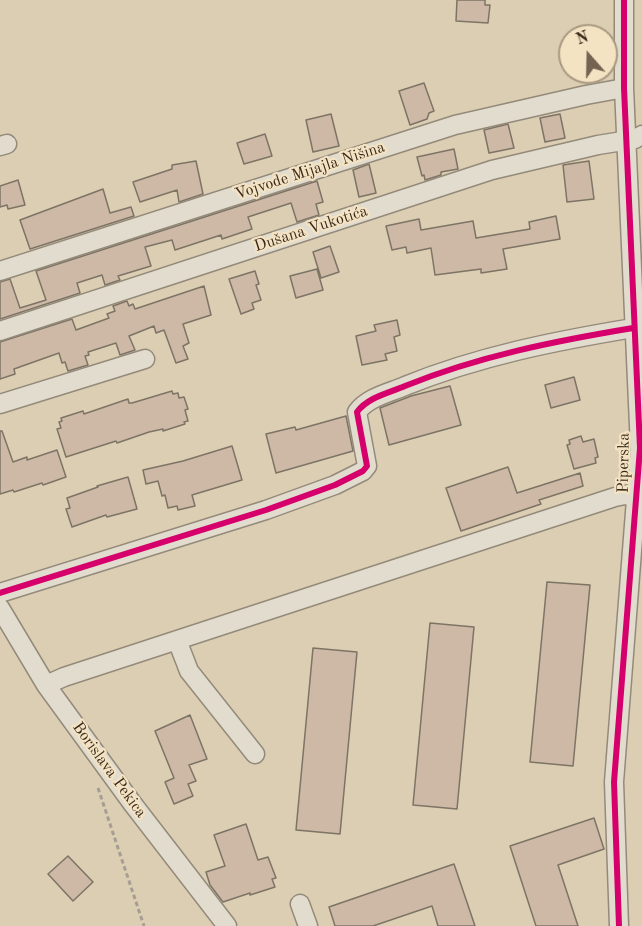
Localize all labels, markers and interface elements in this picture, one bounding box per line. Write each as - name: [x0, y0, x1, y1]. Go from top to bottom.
- north arrow: [558, 24, 618, 84]
- text: N: [574, 29, 591, 49]
- street label: Vojvode Mijajla Nišina: [233, 138, 387, 204]
- street label: Dušana Vukotića: [252, 202, 370, 256]
- street label: Piperska: [614, 433, 634, 493]
- street label: Borislava Pekica: [68, 718, 150, 822]

